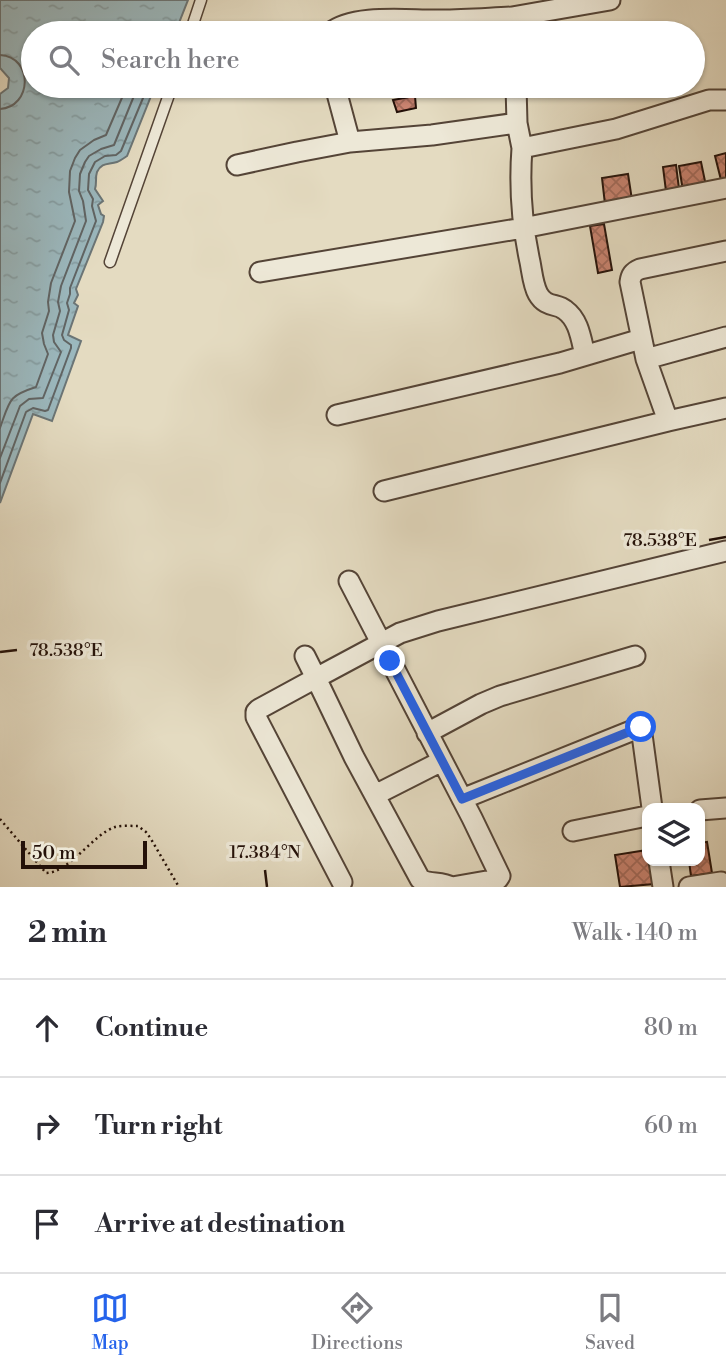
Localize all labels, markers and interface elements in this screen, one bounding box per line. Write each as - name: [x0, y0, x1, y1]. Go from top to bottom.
- search box: [21, 21, 705, 98]
- icon: search: [45, 41, 83, 79]
- text: Search here: [101, 44, 240, 76]
- text: 78.538°E: [623, 529, 697, 552]
- text: 78.538°E: [29, 639, 103, 662]
- route end: [374, 645, 405, 676]
- route start: [625, 711, 656, 742]
- map controls: [642, 803, 705, 866]
- button: layers: [642, 803, 705, 866]
- scale bar: [21, 838, 147, 870]
- text: 50 m: [32, 841, 76, 865]
- text: 17.384°N: [229, 841, 301, 864]
- text: 2 min: [28, 914, 107, 952]
- text: Walk · 140 m: [572, 919, 698, 947]
- icon: ahead: [28, 1009, 66, 1047]
- text: Continue: [95, 1012, 208, 1044]
- text: 80 m: [644, 1014, 698, 1042]
- icon: right: [28, 1107, 66, 1145]
- text: Turn right: [95, 1110, 223, 1142]
- text: 60 m: [644, 1112, 698, 1140]
- icon: arrive: [28, 1205, 66, 1243]
- text: Arrive at destination: [95, 1208, 345, 1240]
- tab: Map: [91, 1289, 129, 1355]
- tab: Directions: [311, 1289, 403, 1355]
- tab: Saved: [585, 1289, 635, 1355]

